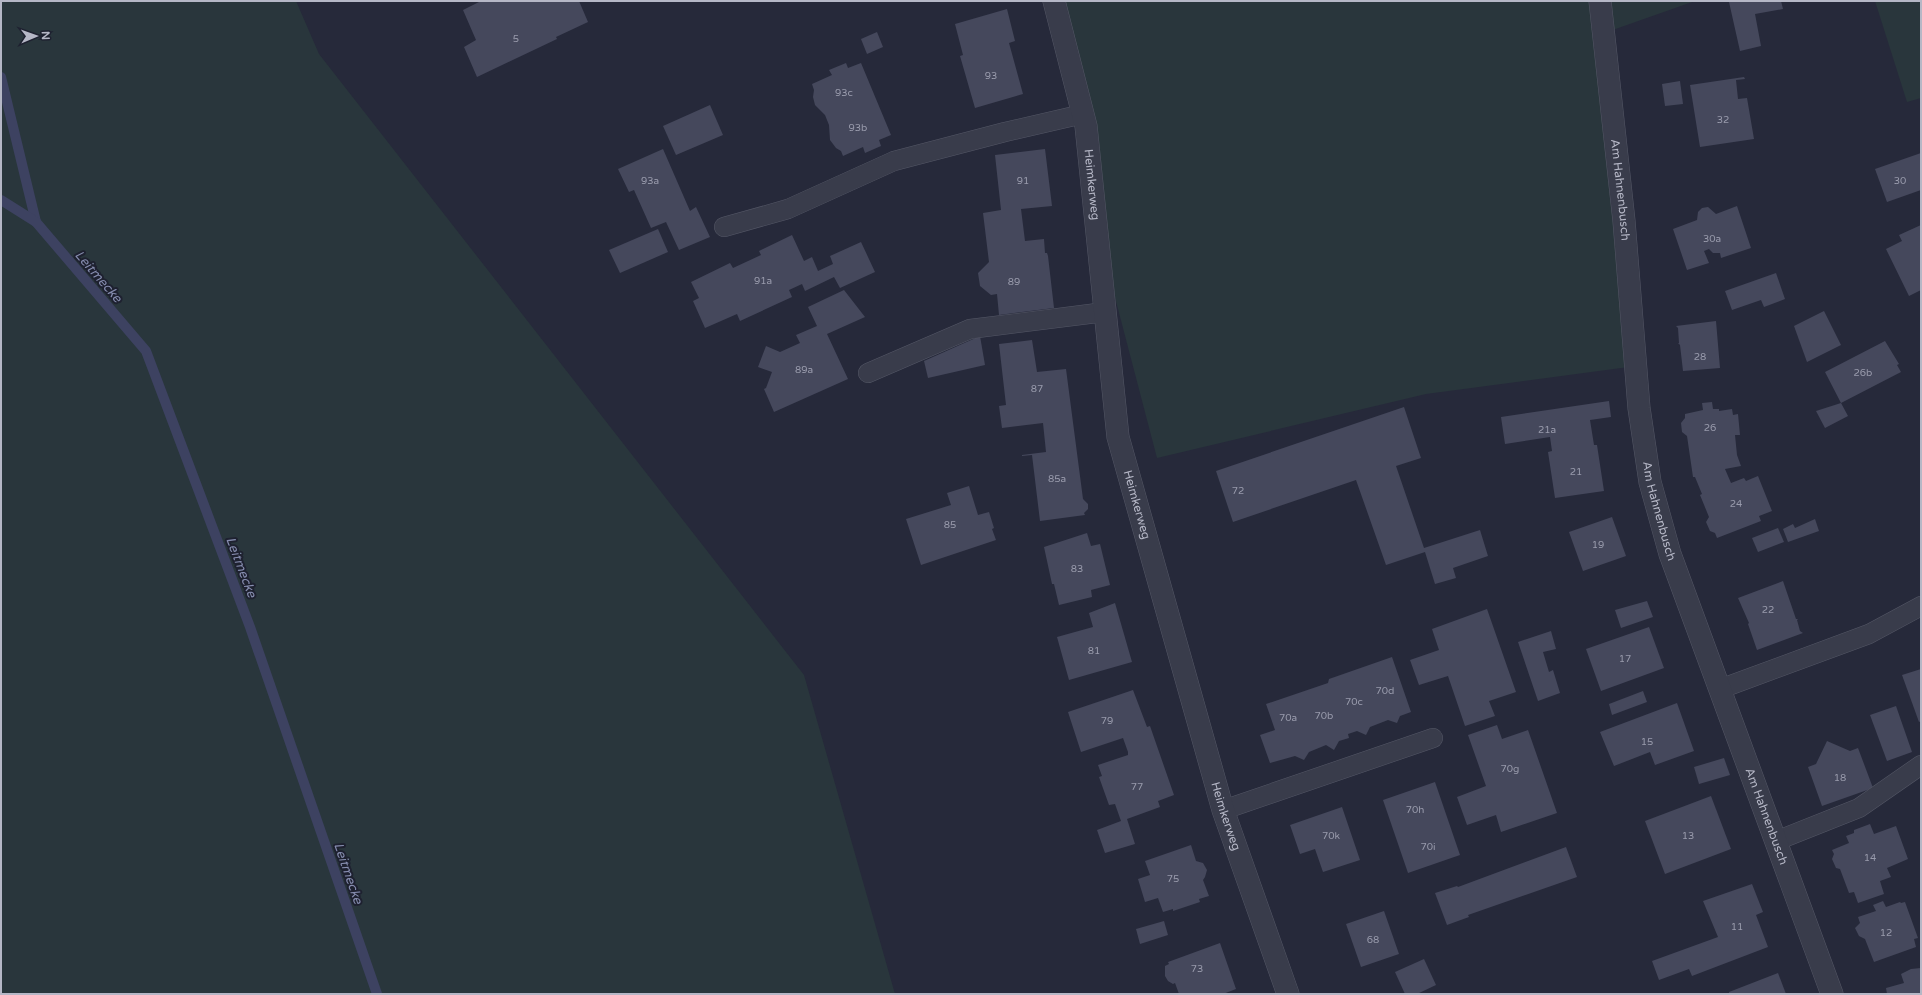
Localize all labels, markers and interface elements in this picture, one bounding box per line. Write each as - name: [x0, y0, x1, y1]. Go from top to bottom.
- north arrow: [16, 16, 56, 56]
- text: N: [39, 31, 52, 40]
- house number: 5: [513, 33, 519, 45]
- house number: 93: [985, 70, 997, 82]
- house number: 93c: [835, 87, 853, 99]
- house number: 32: [1717, 114, 1729, 126]
- house number: 93b: [849, 122, 867, 134]
- street label: Am Hahnenbusch: [1608, 138, 1633, 241]
- street label: Heimkerweg: [1081, 148, 1103, 221]
- house number: 93a: [641, 175, 659, 187]
- house number: 91: [1017, 175, 1029, 187]
- house number: 30: [1894, 175, 1906, 187]
- house number: 30a: [1703, 233, 1721, 245]
- water label: Leitmecke: [71, 247, 126, 306]
- house number: 91a: [754, 275, 772, 287]
- house number: 89: [1008, 276, 1020, 288]
- house number: 28: [1694, 351, 1706, 363]
- house number: 89a: [795, 364, 813, 376]
- house number: 26b: [1854, 367, 1872, 379]
- house number: 87: [1031, 383, 1043, 395]
- house number: 26: [1704, 422, 1716, 434]
- house number: 21a: [1538, 424, 1556, 436]
- street label: Am Hahnenbusch: [1640, 460, 1679, 563]
- house number: 21: [1570, 466, 1582, 478]
- street label: Heimkerweg: [1121, 468, 1153, 541]
- house number: 85a: [1048, 473, 1066, 485]
- house number: 72: [1232, 485, 1244, 497]
- house number: 24: [1730, 498, 1742, 510]
- house number: 85: [944, 519, 956, 531]
- water label: Leitmecke: [222, 535, 260, 601]
- house number: 19: [1592, 539, 1604, 551]
- house number: 83: [1071, 563, 1083, 575]
- house number: 22: [1762, 604, 1774, 616]
- house number: 81: [1088, 645, 1100, 657]
- house number: 17: [1619, 653, 1631, 665]
- house number: 70d: [1376, 685, 1394, 697]
- house number: 70c: [1345, 696, 1363, 708]
- house number: 70b: [1315, 710, 1333, 722]
- house number: 70a: [1279, 712, 1297, 724]
- house number: 79: [1101, 715, 1113, 727]
- house number: 15: [1641, 736, 1653, 748]
- house number: 70g: [1501, 763, 1519, 775]
- street label: Am Hahnenbusch: [1742, 766, 1791, 867]
- house number: 18: [1834, 772, 1846, 784]
- street label: Heimkerweg: [1208, 780, 1244, 852]
- house number: 77: [1131, 781, 1143, 793]
- house number: 70h: [1406, 804, 1424, 816]
- house number: 70k: [1322, 830, 1341, 842]
- house number: 13: [1682, 830, 1694, 842]
- water label: Leitmecke: [330, 841, 366, 907]
- house number: 70i: [1420, 841, 1436, 853]
- house number: 14: [1864, 852, 1876, 864]
- house number: 75: [1167, 873, 1179, 885]
- house number: 11: [1731, 921, 1743, 933]
- house number: 12: [1880, 927, 1892, 939]
- house number: 68: [1367, 934, 1379, 946]
- house number: 73: [1191, 963, 1203, 975]

